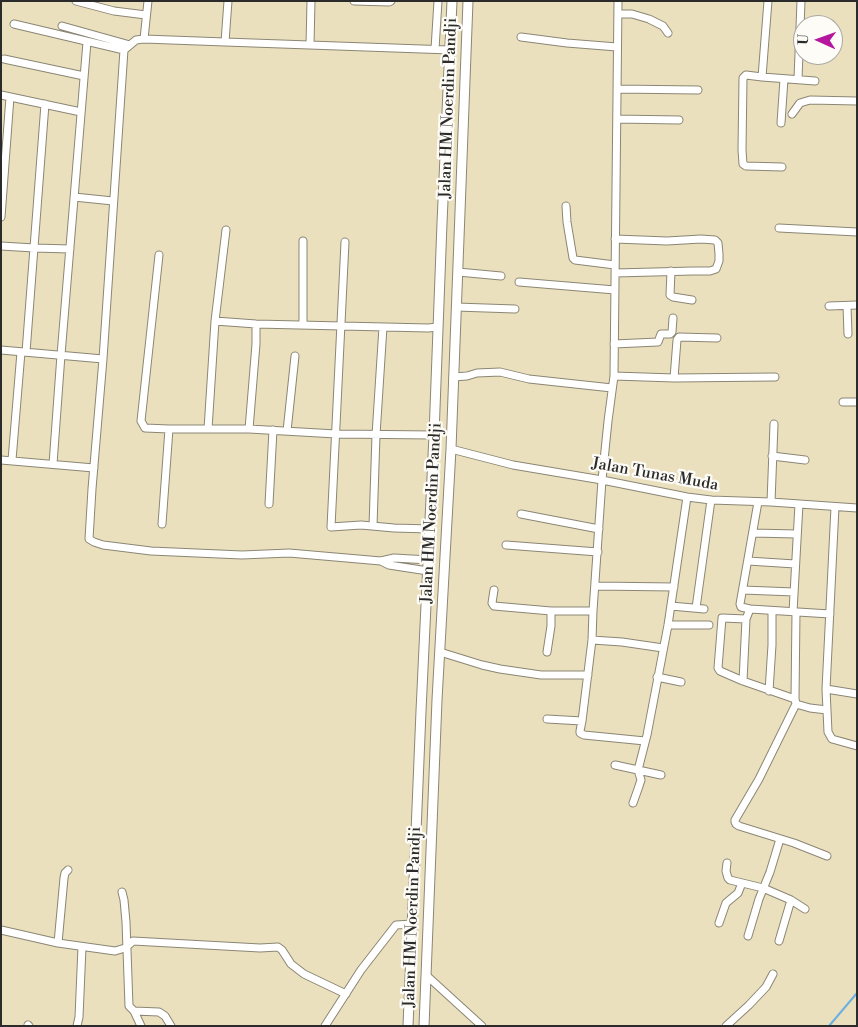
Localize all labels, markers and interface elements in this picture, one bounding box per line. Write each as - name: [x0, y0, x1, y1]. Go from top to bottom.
- north arrow: [793, 15, 843, 65]
- street label: Jalan HM Noerdin Pandji: [436, 17, 462, 199]
- text: U: [795, 34, 813, 45]
- street label: Jalan HM Noerdin Pandji: [418, 422, 446, 604]
- street label: Jalan Tunas Muda: [590, 454, 720, 496]
- street label: Jalan HM Noerdin Pandji: [400, 826, 426, 1008]

